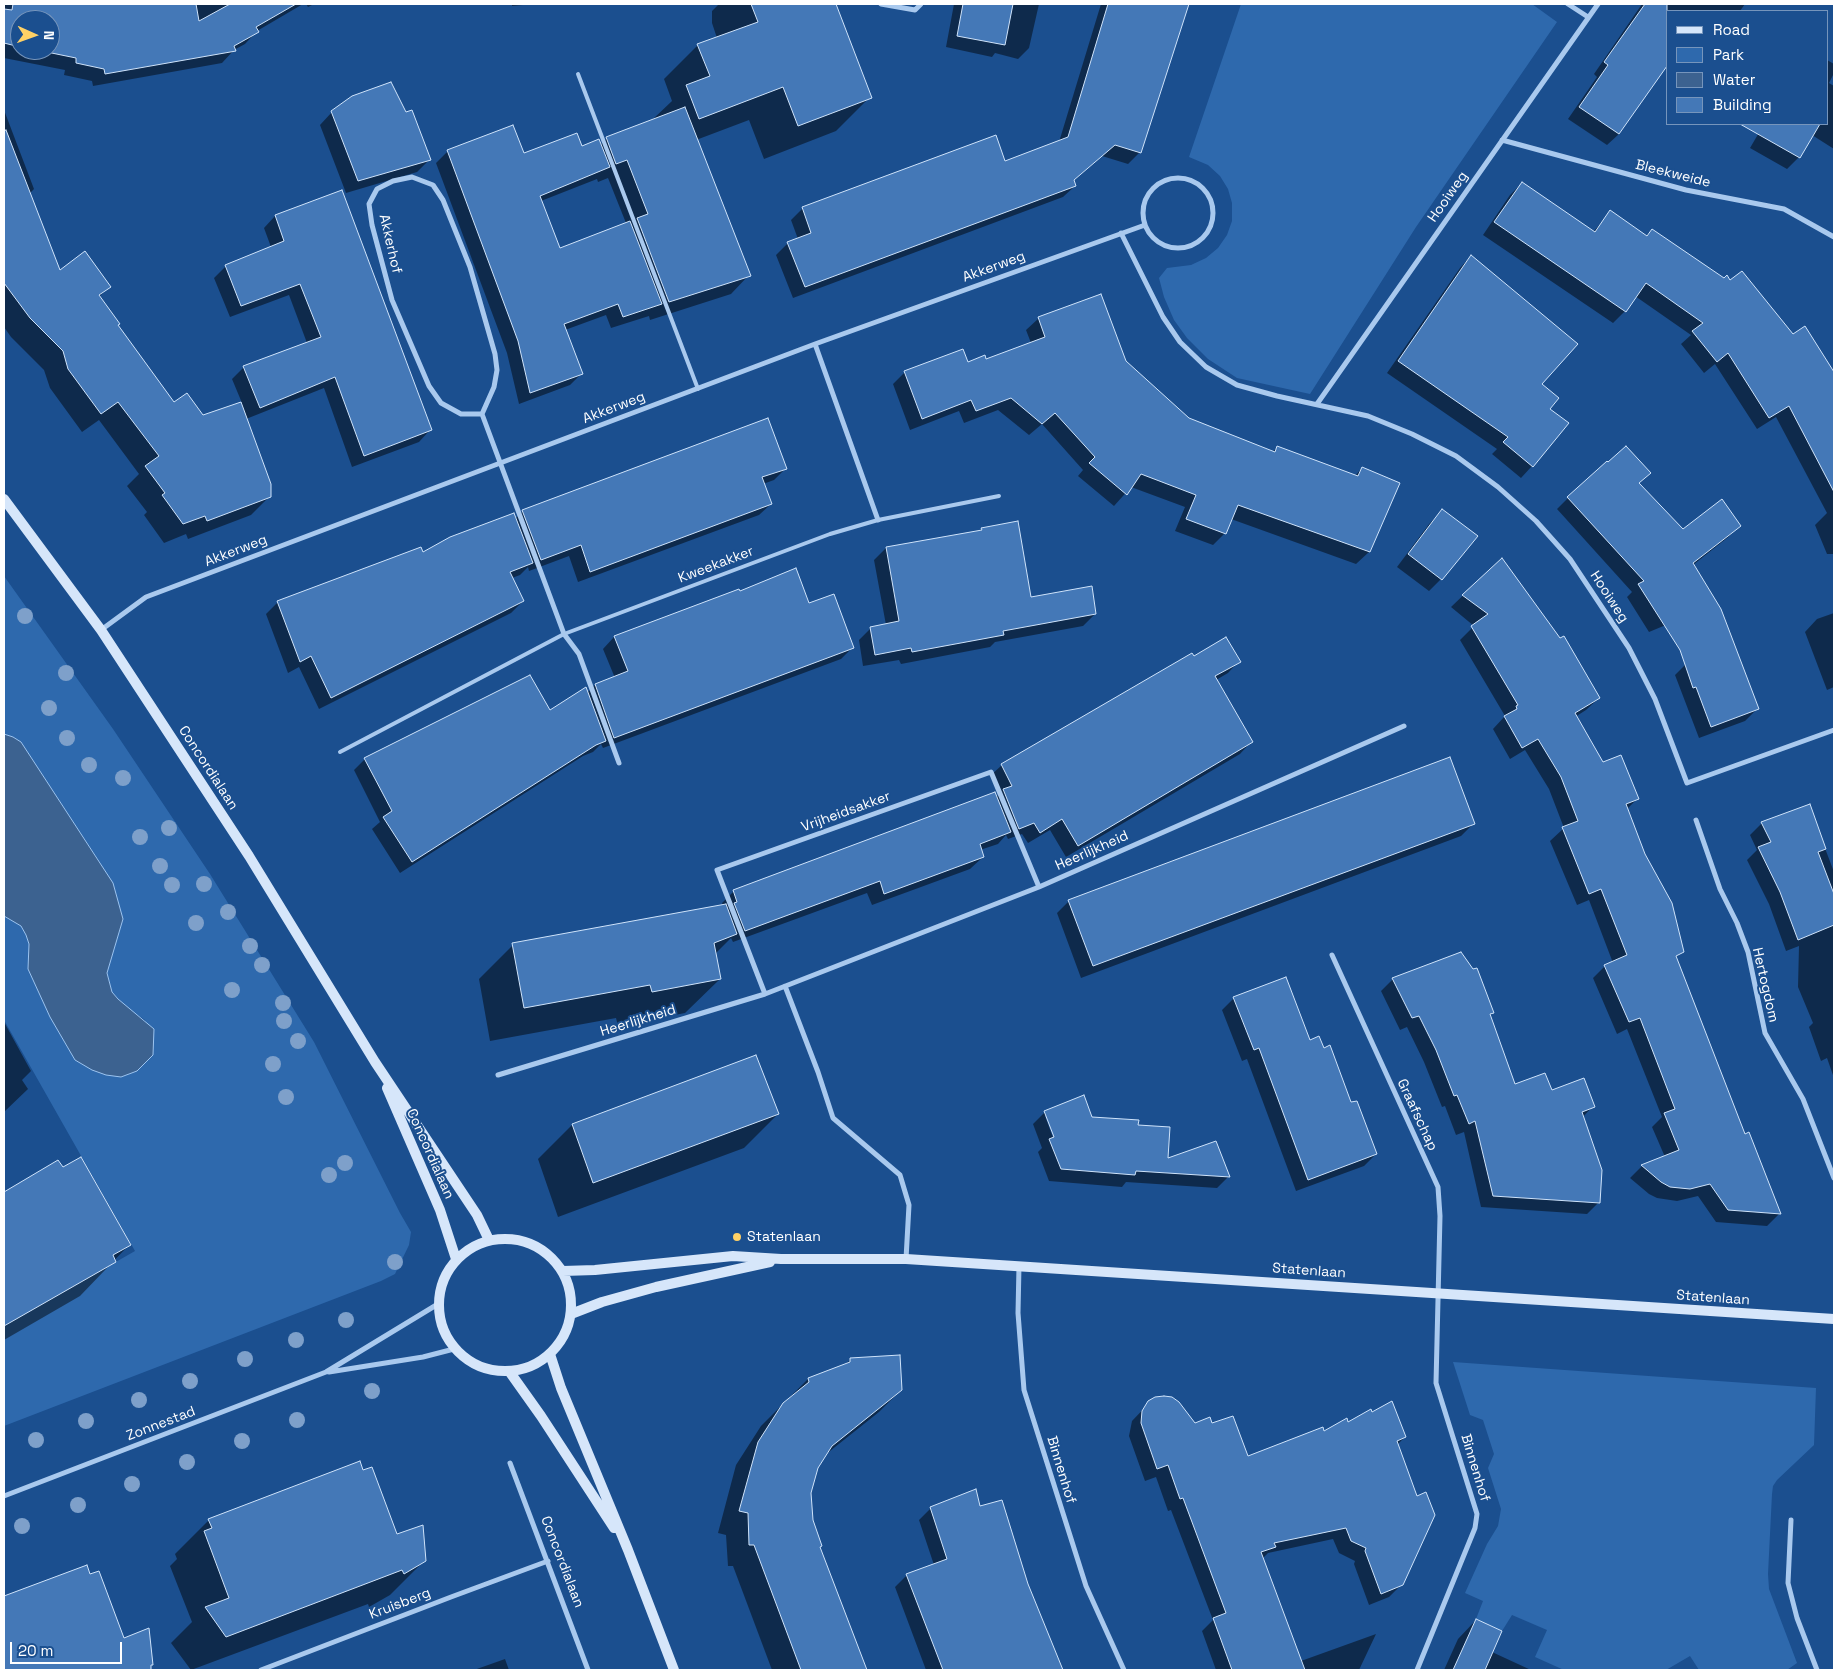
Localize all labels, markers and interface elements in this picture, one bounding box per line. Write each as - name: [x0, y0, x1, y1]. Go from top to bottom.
- north arrow: [10, 10, 60, 60]
- legend: [1666, 10, 1828, 125]
- text: Road: [1713, 20, 1750, 39]
- text: N: [40, 30, 58, 40]
- text: Park: [1713, 45, 1744, 64]
- text: Water: [1713, 70, 1755, 89]
- text: Building: [1713, 95, 1772, 114]
- street label: Bleekweide: [1634, 157, 1712, 191]
- street label: Hooiweg: [1424, 168, 1472, 226]
- street label: Akkerhof: [375, 213, 405, 275]
- street label: Akkerweg: [960, 248, 1028, 286]
- street label: Akkerweg: [580, 388, 648, 428]
- street label: Akkerweg: [202, 531, 270, 571]
- street label: Kweekakker: [676, 543, 756, 587]
- street label: Hooiweg: [1586, 568, 1632, 626]
- street label: Concordialaan: [175, 723, 241, 813]
- street label: Vrijheidsakker: [799, 788, 893, 836]
- street label: Heerlijkheid: [1053, 827, 1131, 875]
- street label: Hertogdom: [1748, 946, 1782, 1024]
- street label: Heerlijkheid: [598, 1002, 678, 1040]
- street label: Graafschap: [1393, 1076, 1441, 1154]
- street label: Concordialaan: [403, 1106, 457, 1202]
- place label: Statenlaan: [747, 1229, 821, 1245]
- marker: Statenlaan: [731, 1231, 743, 1243]
- street label: Statenlaan: [1272, 1260, 1346, 1282]
- street label: Statenlaan: [1676, 1287, 1750, 1309]
- street label: Zonnestad: [124, 1403, 198, 1445]
- street label: Binnenhof: [1457, 1432, 1493, 1504]
- street label: Binnenhof: [1043, 1434, 1079, 1506]
- street label: Concordialaan: [537, 1514, 587, 1610]
- street label: Kruisberg: [367, 1585, 433, 1623]
- scale bar: [12, 1632, 125, 1664]
- text: 20 m: [18, 1641, 53, 1660]

